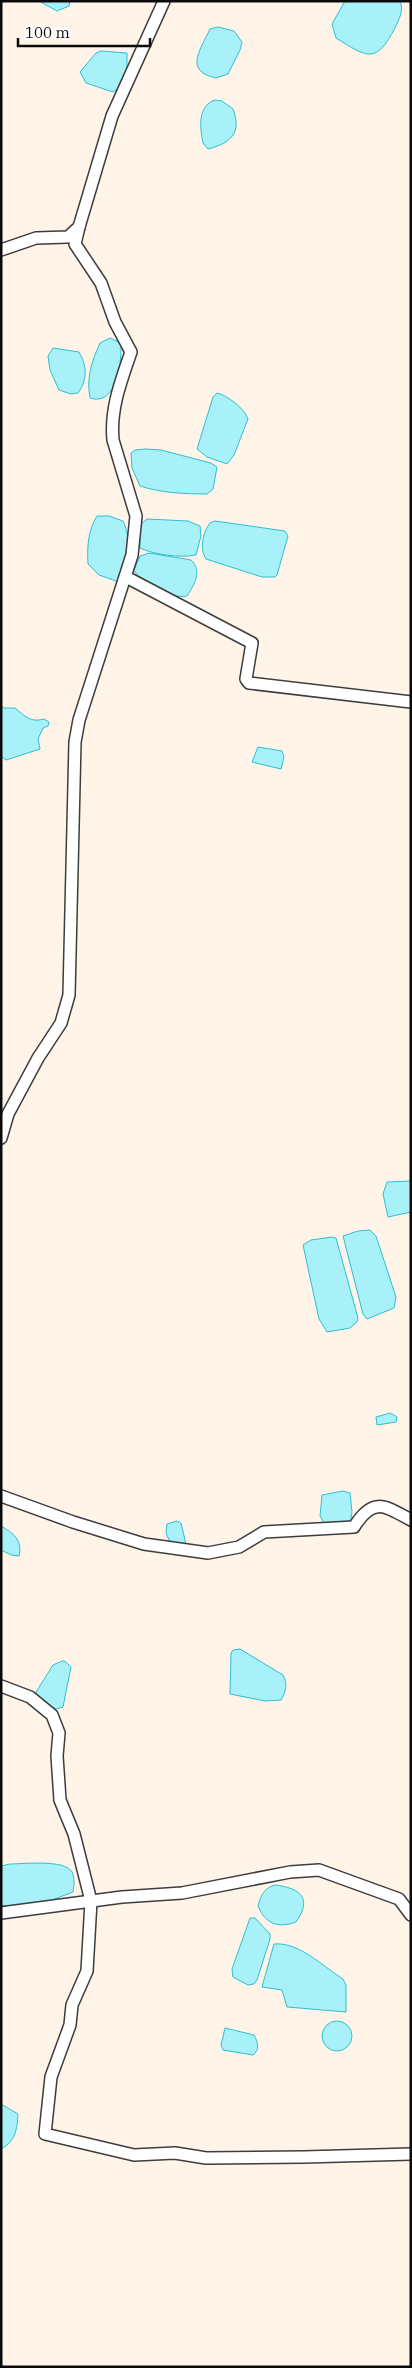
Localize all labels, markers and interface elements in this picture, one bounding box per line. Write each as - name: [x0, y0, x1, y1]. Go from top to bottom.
- scale bar: [18, 15, 150, 47]
- text: 100 m: [25, 23, 70, 42]

